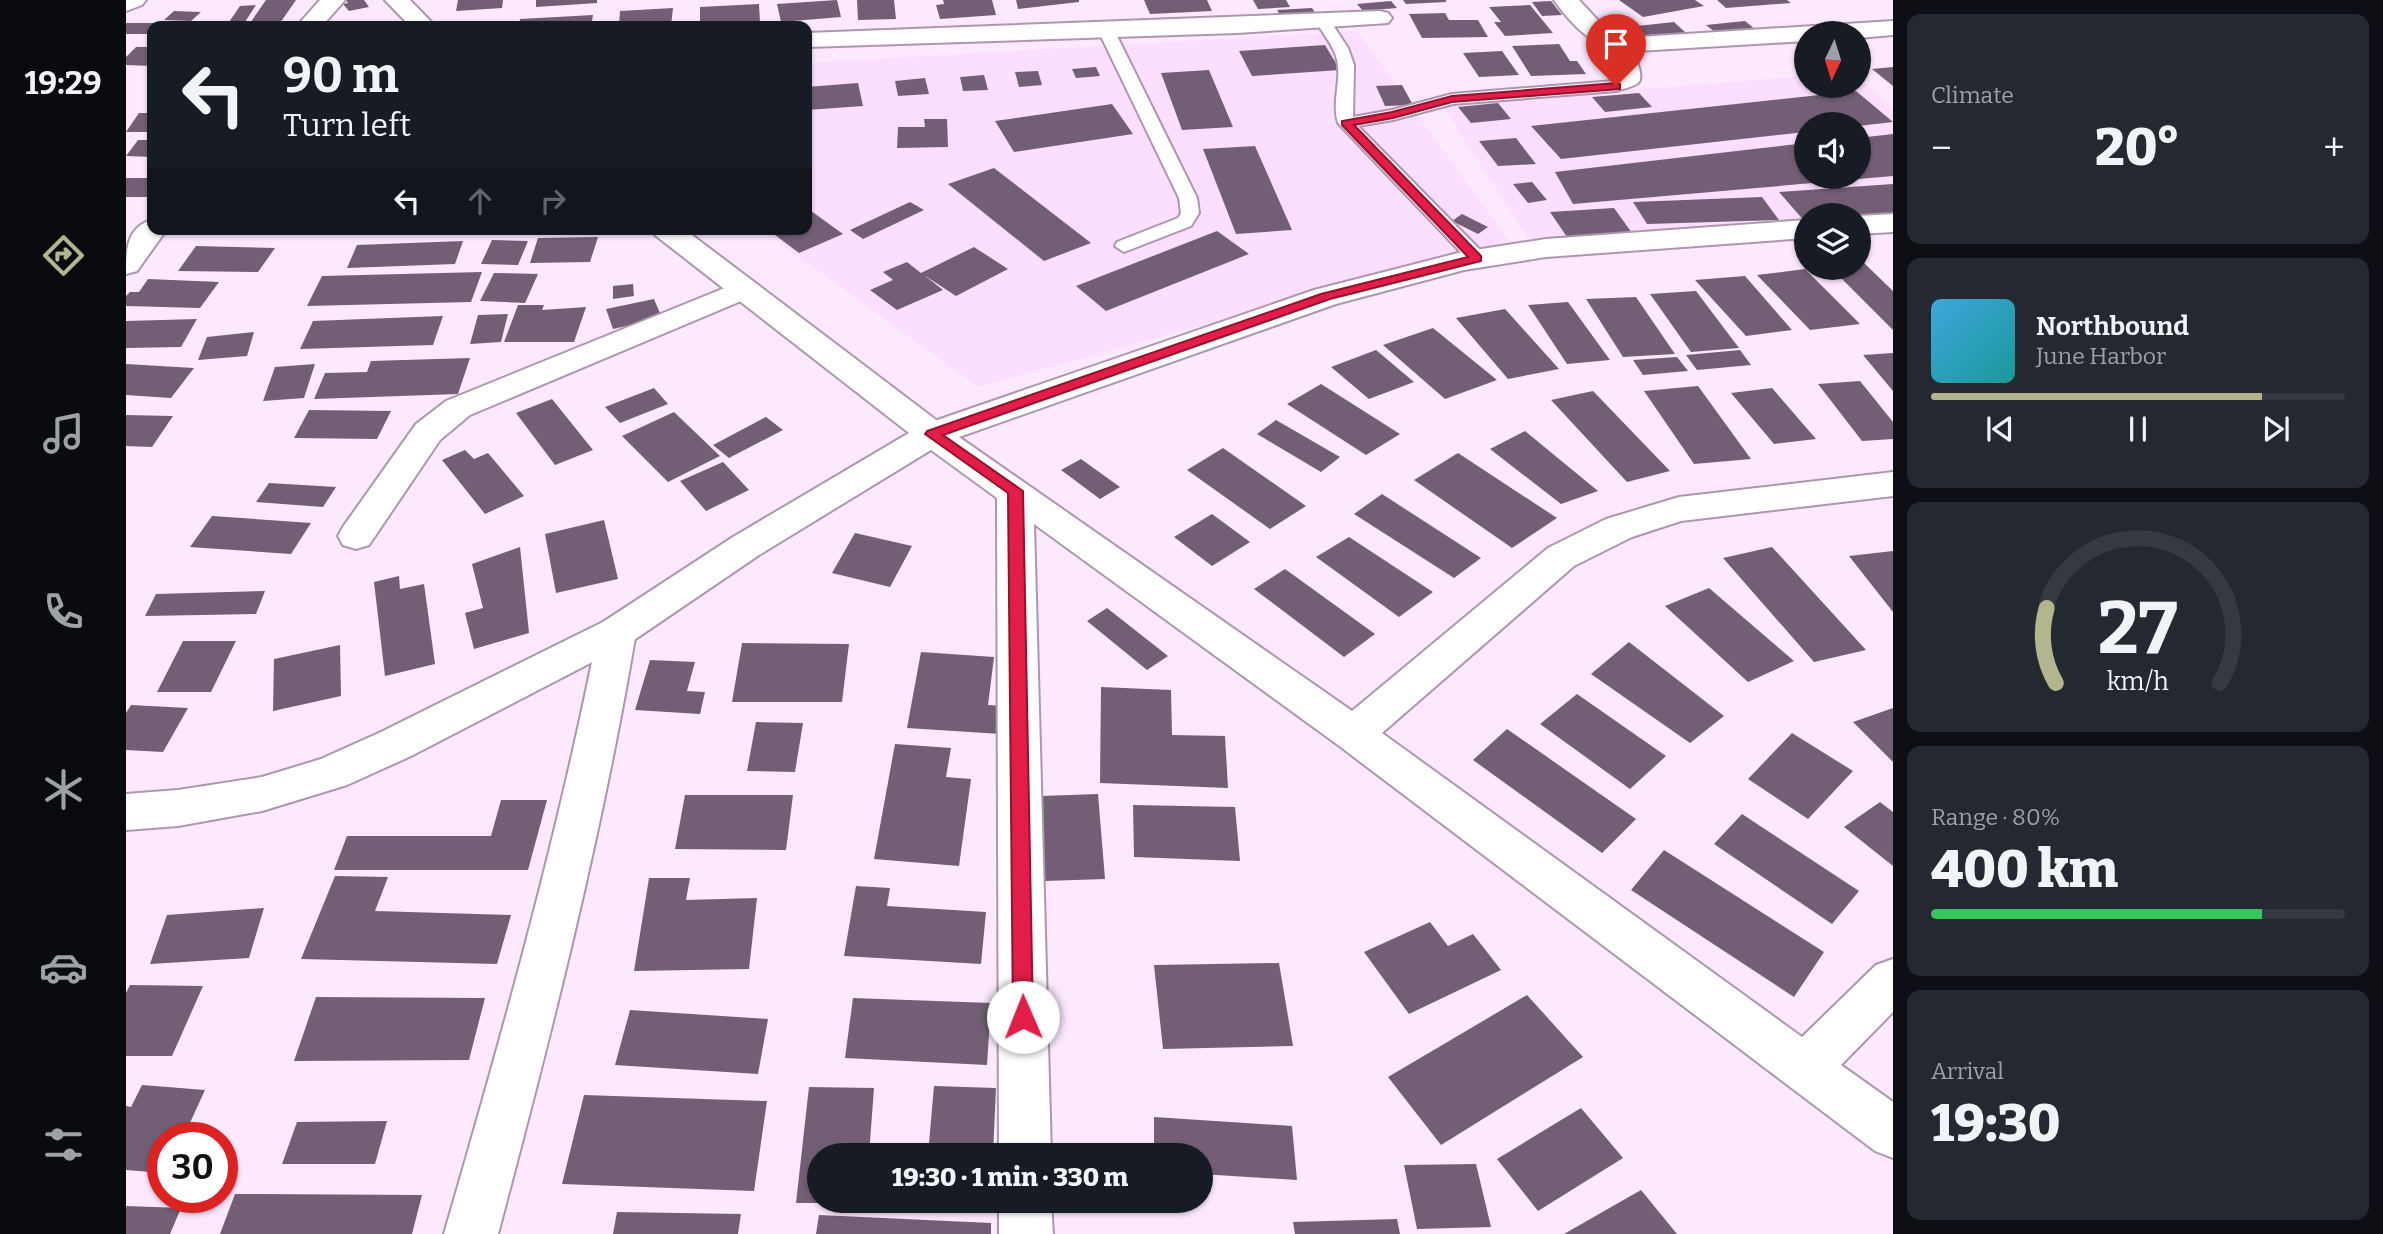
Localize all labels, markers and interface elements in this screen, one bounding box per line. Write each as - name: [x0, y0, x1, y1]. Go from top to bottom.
- pin: [1586, 14, 1646, 86]
- north arrow: [1794, 21, 1871, 98]
- map controls: [1794, 21, 1871, 280]
- icon: arrive: [1597, 25, 1635, 63]
- text: 90 m: [283, 46, 399, 105]
- icon: left: [168, 49, 259, 140]
- text: 19:29: [24, 64, 102, 102]
- text: Climate: [1931, 81, 2014, 109]
- text: Turn left: [283, 106, 411, 144]
- button: sound: [1794, 112, 1871, 189]
- text: 20°: [2095, 116, 2180, 179]
- text: −: [1931, 125, 1952, 171]
- text: +: [2323, 125, 2345, 171]
- icon: left: [388, 182, 426, 220]
- icon: ahead: [461, 182, 499, 220]
- icon: right: [534, 182, 572, 220]
- button: layers: [1794, 203, 1871, 280]
- icon: directions: [39, 231, 88, 280]
- text: Northbound: [2036, 311, 2189, 342]
- text: June Harbor: [2036, 342, 2166, 370]
- icon: music: [39, 409, 88, 458]
- icon: previous: [1981, 410, 2019, 448]
- icon: pause: [2119, 410, 2157, 448]
- icon: next: [2257, 410, 2295, 448]
- text: 27: [2098, 585, 2178, 672]
- icon: phone: [39, 587, 88, 636]
- text: km/h: [2107, 667, 2169, 697]
- icon: climate: [39, 765, 88, 814]
- text: Range · 80%: [1931, 803, 2060, 831]
- text: 400 km: [1931, 838, 2118, 901]
- icon: car: [39, 943, 88, 992]
- position arrow: [986, 980, 1060, 1054]
- text: Arrival: [1931, 1057, 2004, 1085]
- text: 19:30: [1931, 1092, 2060, 1155]
- icon: filters: [39, 1120, 88, 1169]
- speed limit sign: 30: [147, 1122, 238, 1213]
- text: 19:30 · 1 min · 330 m: [892, 1162, 1128, 1193]

